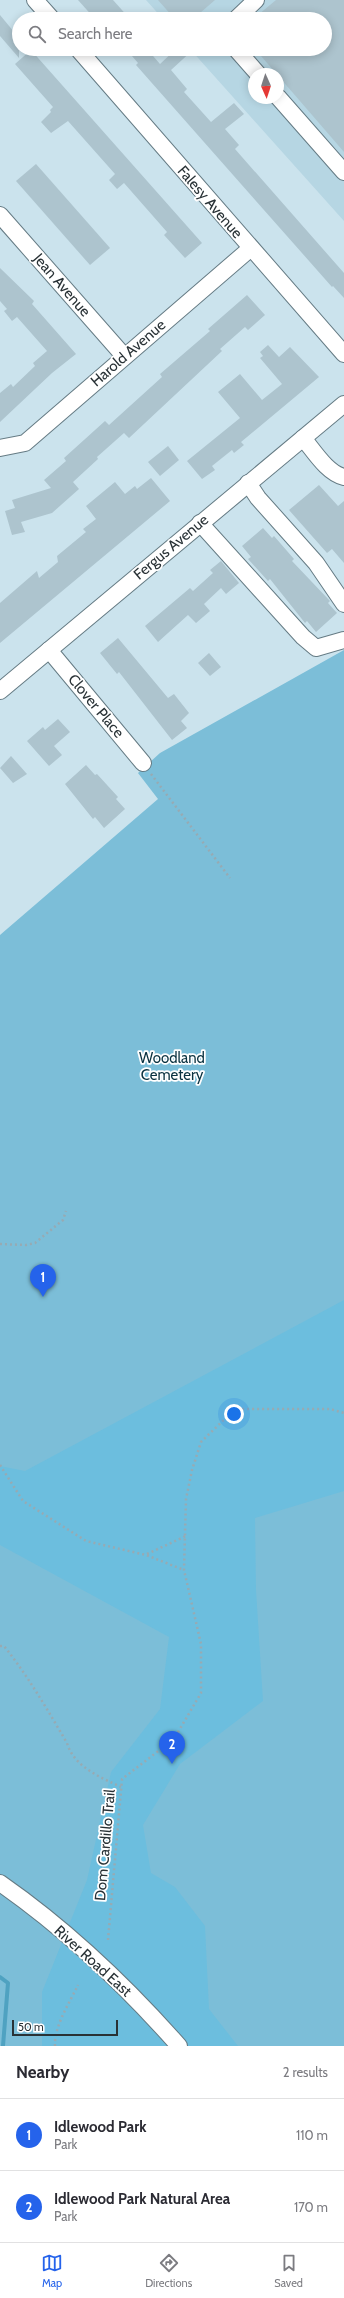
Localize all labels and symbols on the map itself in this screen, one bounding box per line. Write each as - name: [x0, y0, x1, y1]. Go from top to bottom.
- north arrow: [248, 68, 284, 104]
- street label: Falesy Avenue: [174, 162, 247, 242]
- street label: Jean Avenue: [29, 249, 95, 321]
- street label: Harold Avenue: [87, 315, 169, 390]
- street label: Fergus Avenue: [130, 510, 212, 583]
- street label: Clover Place: [64, 671, 128, 742]
- park label: Woodland Cemetery: [139, 1049, 205, 1084]
- pin: 1: [30, 1264, 56, 1297]
- your location: [224, 1404, 244, 1424]
- pin: 2: [159, 1731, 185, 1764]
- street label: Dom Cardillo Trail: [91, 1788, 119, 1902]
- street label: River Road East: [51, 1922, 135, 2000]
- scale bar: [12, 2018, 118, 2037]

